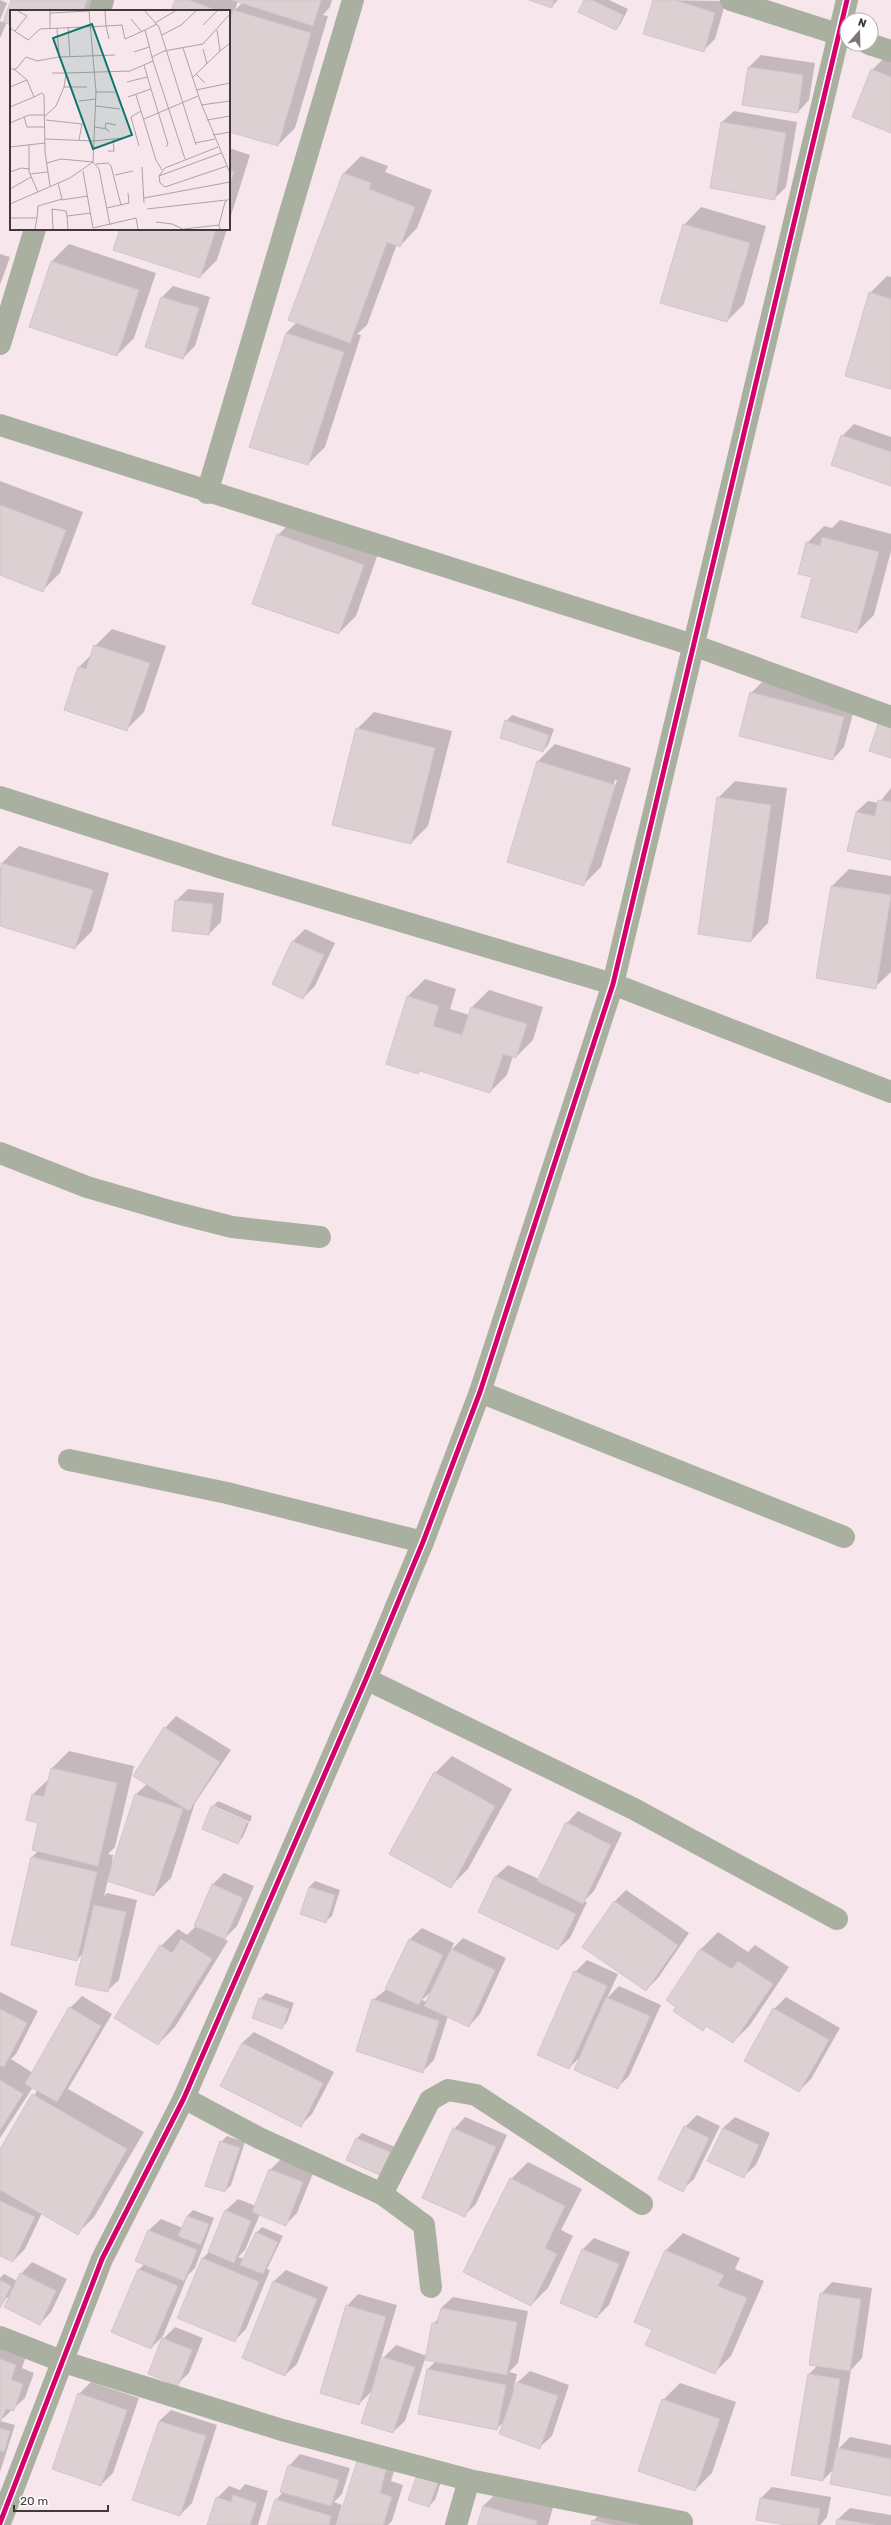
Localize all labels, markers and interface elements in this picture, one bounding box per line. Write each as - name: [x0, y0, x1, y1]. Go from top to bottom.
- inset map: [10, 10, 230, 230]
- north arrow: [839, 12, 879, 52]
- text: N: [856, 16, 868, 31]
- scale bar: [14, 2487, 108, 2513]
- text: 20 m: [20, 2494, 48, 2508]

